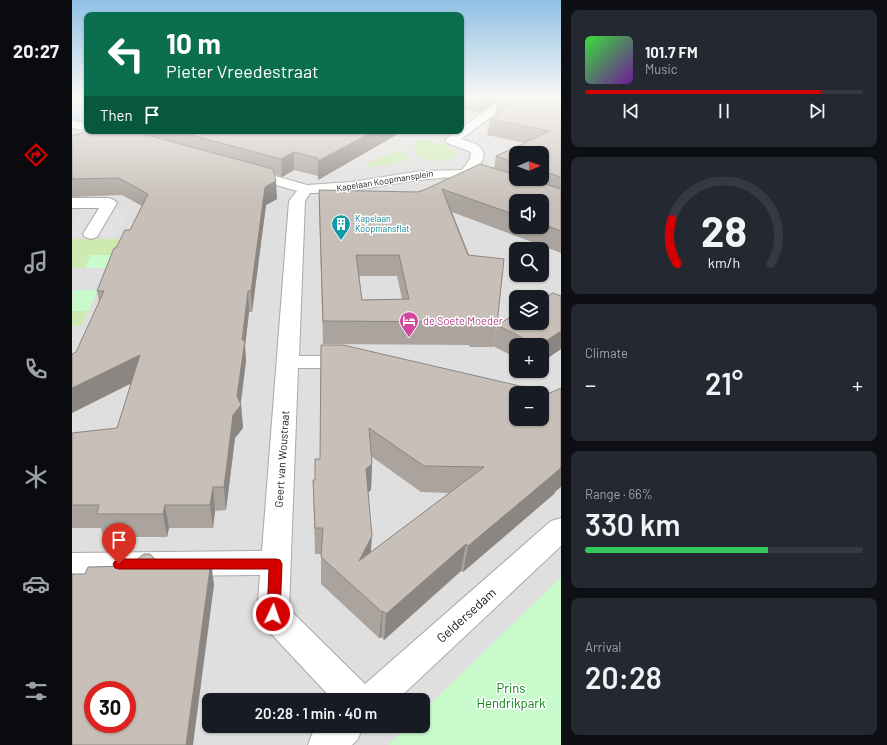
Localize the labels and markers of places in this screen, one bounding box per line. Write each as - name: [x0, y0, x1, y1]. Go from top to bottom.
- building icon: Kapelaan Koopmansflat: [330, 213, 352, 241]
- place label: Kapelaan Koopmansflat: [355, 213, 409, 234]
- hotel icon: de Soete Moeder: [398, 310, 420, 338]
- place label: de Soete Moeder: [423, 314, 503, 327]
- pin: [102, 523, 136, 564]

